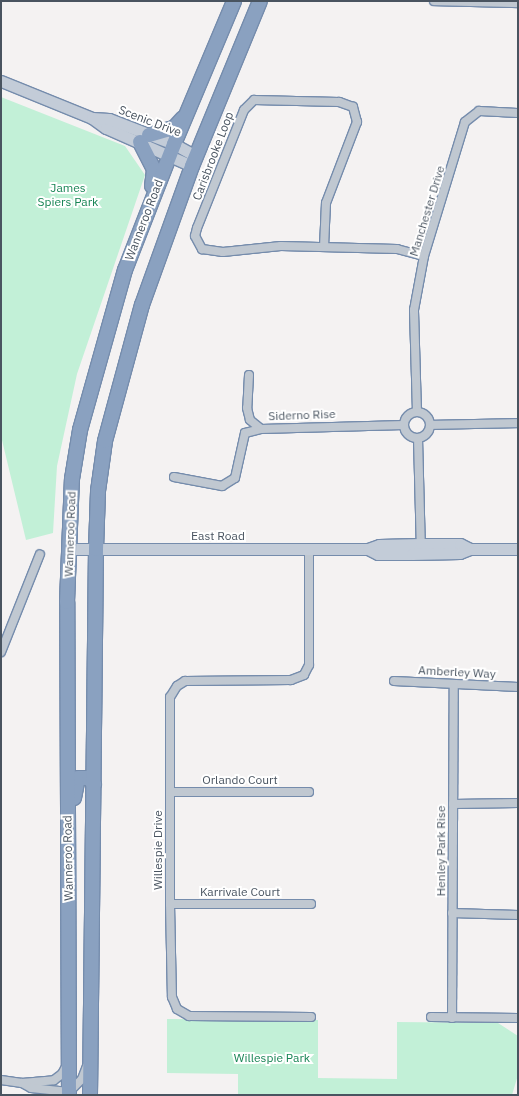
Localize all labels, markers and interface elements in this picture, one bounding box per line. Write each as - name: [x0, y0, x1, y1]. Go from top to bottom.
- street label: Scenic Drive: [117, 102, 183, 140]
- street label: Carisbrooke Loop: [189, 110, 237, 202]
- street label: Manchester Drive: [406, 164, 448, 258]
- street label: Wanneroo Road: [122, 178, 166, 262]
- park label: James Spiers Park: [38, 181, 98, 209]
- street label: Siderno Rise: [268, 407, 336, 423]
- street label: Wanneroo Road: [61, 491, 79, 577]
- street label: East Road: [191, 529, 245, 543]
- street label: Amberley Way: [418, 663, 496, 681]
- street label: Orlando Court: [202, 773, 278, 787]
- street label: Henley Park Rise: [434, 806, 448, 896]
- street label: Willespie Drive: [151, 810, 165, 890]
- street label: Wanneroo Road: [60, 815, 76, 901]
- street label: Karrivale Court: [200, 885, 280, 899]
- park label: Willespie Park: [234, 1051, 310, 1065]

